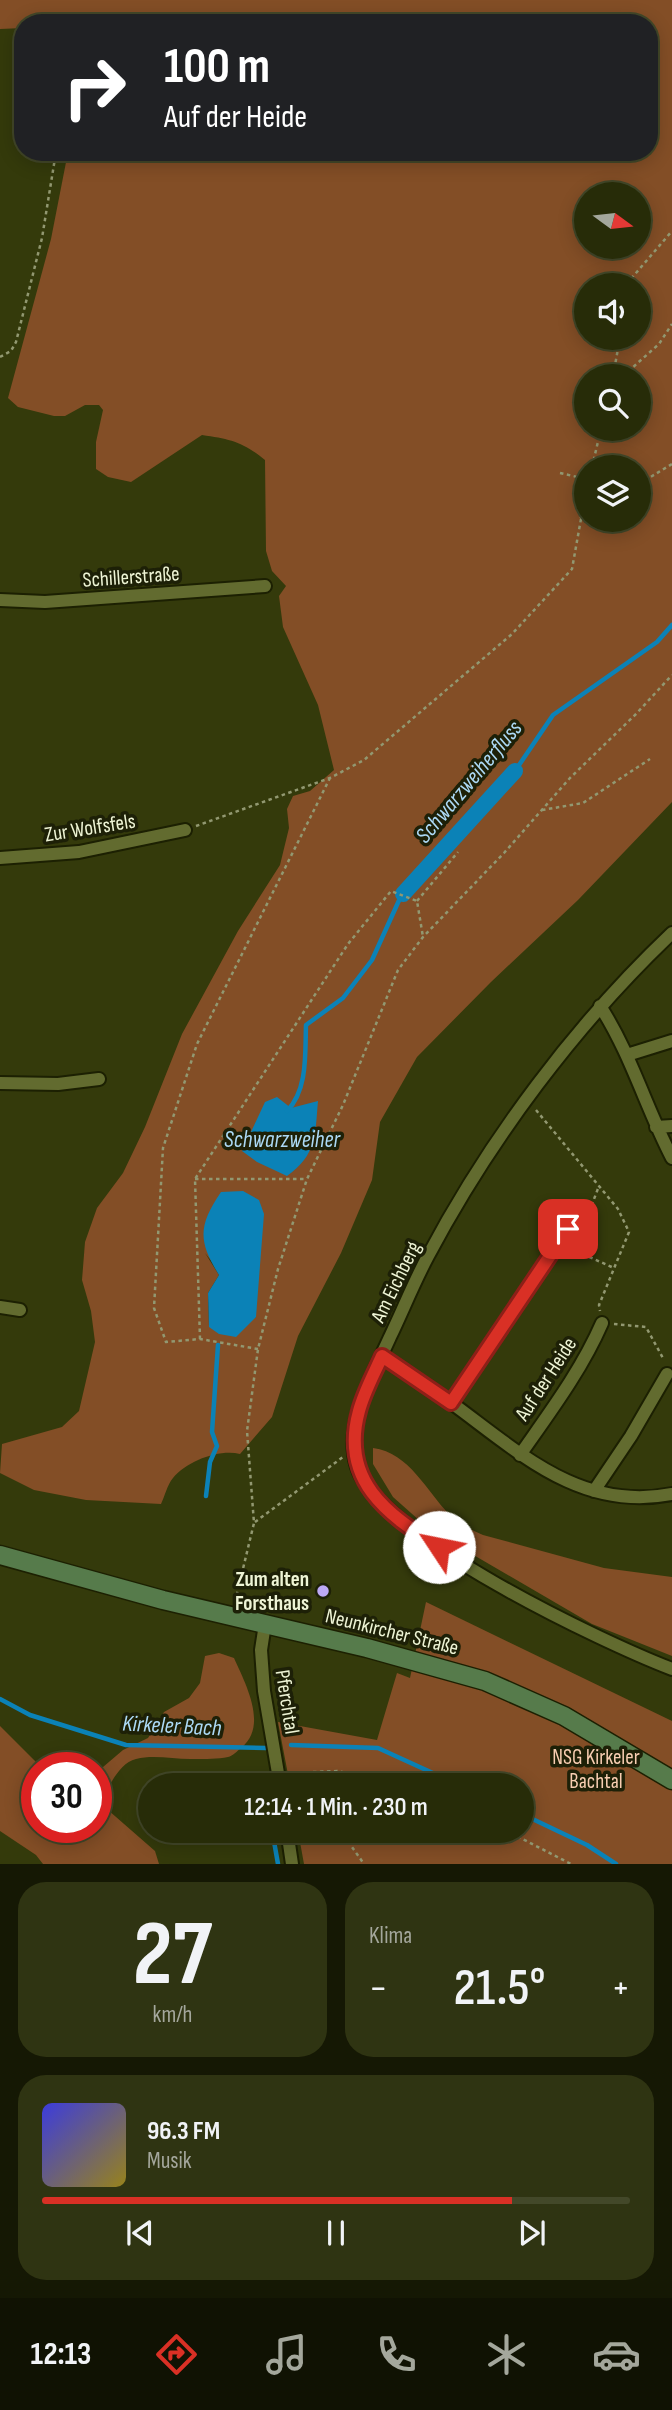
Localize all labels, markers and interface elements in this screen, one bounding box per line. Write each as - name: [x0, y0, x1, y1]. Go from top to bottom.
- text: 100 m: [164, 38, 270, 97]
- icon: right: [49, 42, 140, 133]
- text: Auf der Heide: [164, 98, 307, 137]
- north arrow: [574, 182, 651, 259]
- map controls: [574, 182, 651, 532]
- button: sound: [574, 273, 651, 350]
- button: search: [574, 364, 651, 441]
- button: layers: [574, 455, 651, 532]
- street label: Schillerstraße: [82, 561, 180, 593]
- water label: Schwarzweiherfluss: [410, 715, 528, 849]
- street label: Zur Wolfsfels: [43, 808, 137, 848]
- water label: Schwarzweiher: [224, 1126, 341, 1154]
- pin: [538, 1199, 598, 1259]
- icon: arrive: [549, 1210, 587, 1248]
- street label: Am Eichberg: [365, 1237, 426, 1328]
- street label: Auf der Heide: [509, 1333, 582, 1426]
- position arrow: [402, 1510, 476, 1584]
- place label: Zum alten Forsthaus: [235, 1567, 309, 1616]
- marker: Zum alten Forsthaus: [315, 1583, 331, 1599]
- street label: Neunkircher Straße: [323, 1603, 461, 1661]
- street label: Pferchtal: [270, 1668, 304, 1736]
- water label: Kirkeler Bach: [122, 1709, 223, 1743]
- park label: NSG Kirkeler Bachtal: [552, 1745, 640, 1794]
- speed limit sign: 30: [21, 1752, 112, 1843]
- text: 12:14 · 1 Min. · 230 m: [244, 1792, 428, 1823]
- text: 27: [133, 1901, 212, 2010]
- text: Klima: [369, 1922, 412, 1950]
- text: 21.5°: [454, 1957, 545, 2020]
- text: −: [369, 1966, 388, 2011]
- text: +: [611, 1966, 630, 2011]
- text: km/h: [153, 2001, 192, 2029]
- text: 96.3 FM: [147, 2116, 220, 2147]
- text: Musik: [147, 2147, 192, 2175]
- icon: previous: [121, 2214, 159, 2252]
- icon: pause: [317, 2214, 355, 2252]
- icon: next: [513, 2214, 551, 2252]
- icon: directions: [152, 2330, 201, 2379]
- icon: music: [262, 2330, 311, 2379]
- icon: phone: [372, 2330, 421, 2379]
- icon: climate: [482, 2330, 531, 2379]
- icon: car: [592, 2330, 641, 2379]
- text: 12:13: [31, 2335, 91, 2374]

